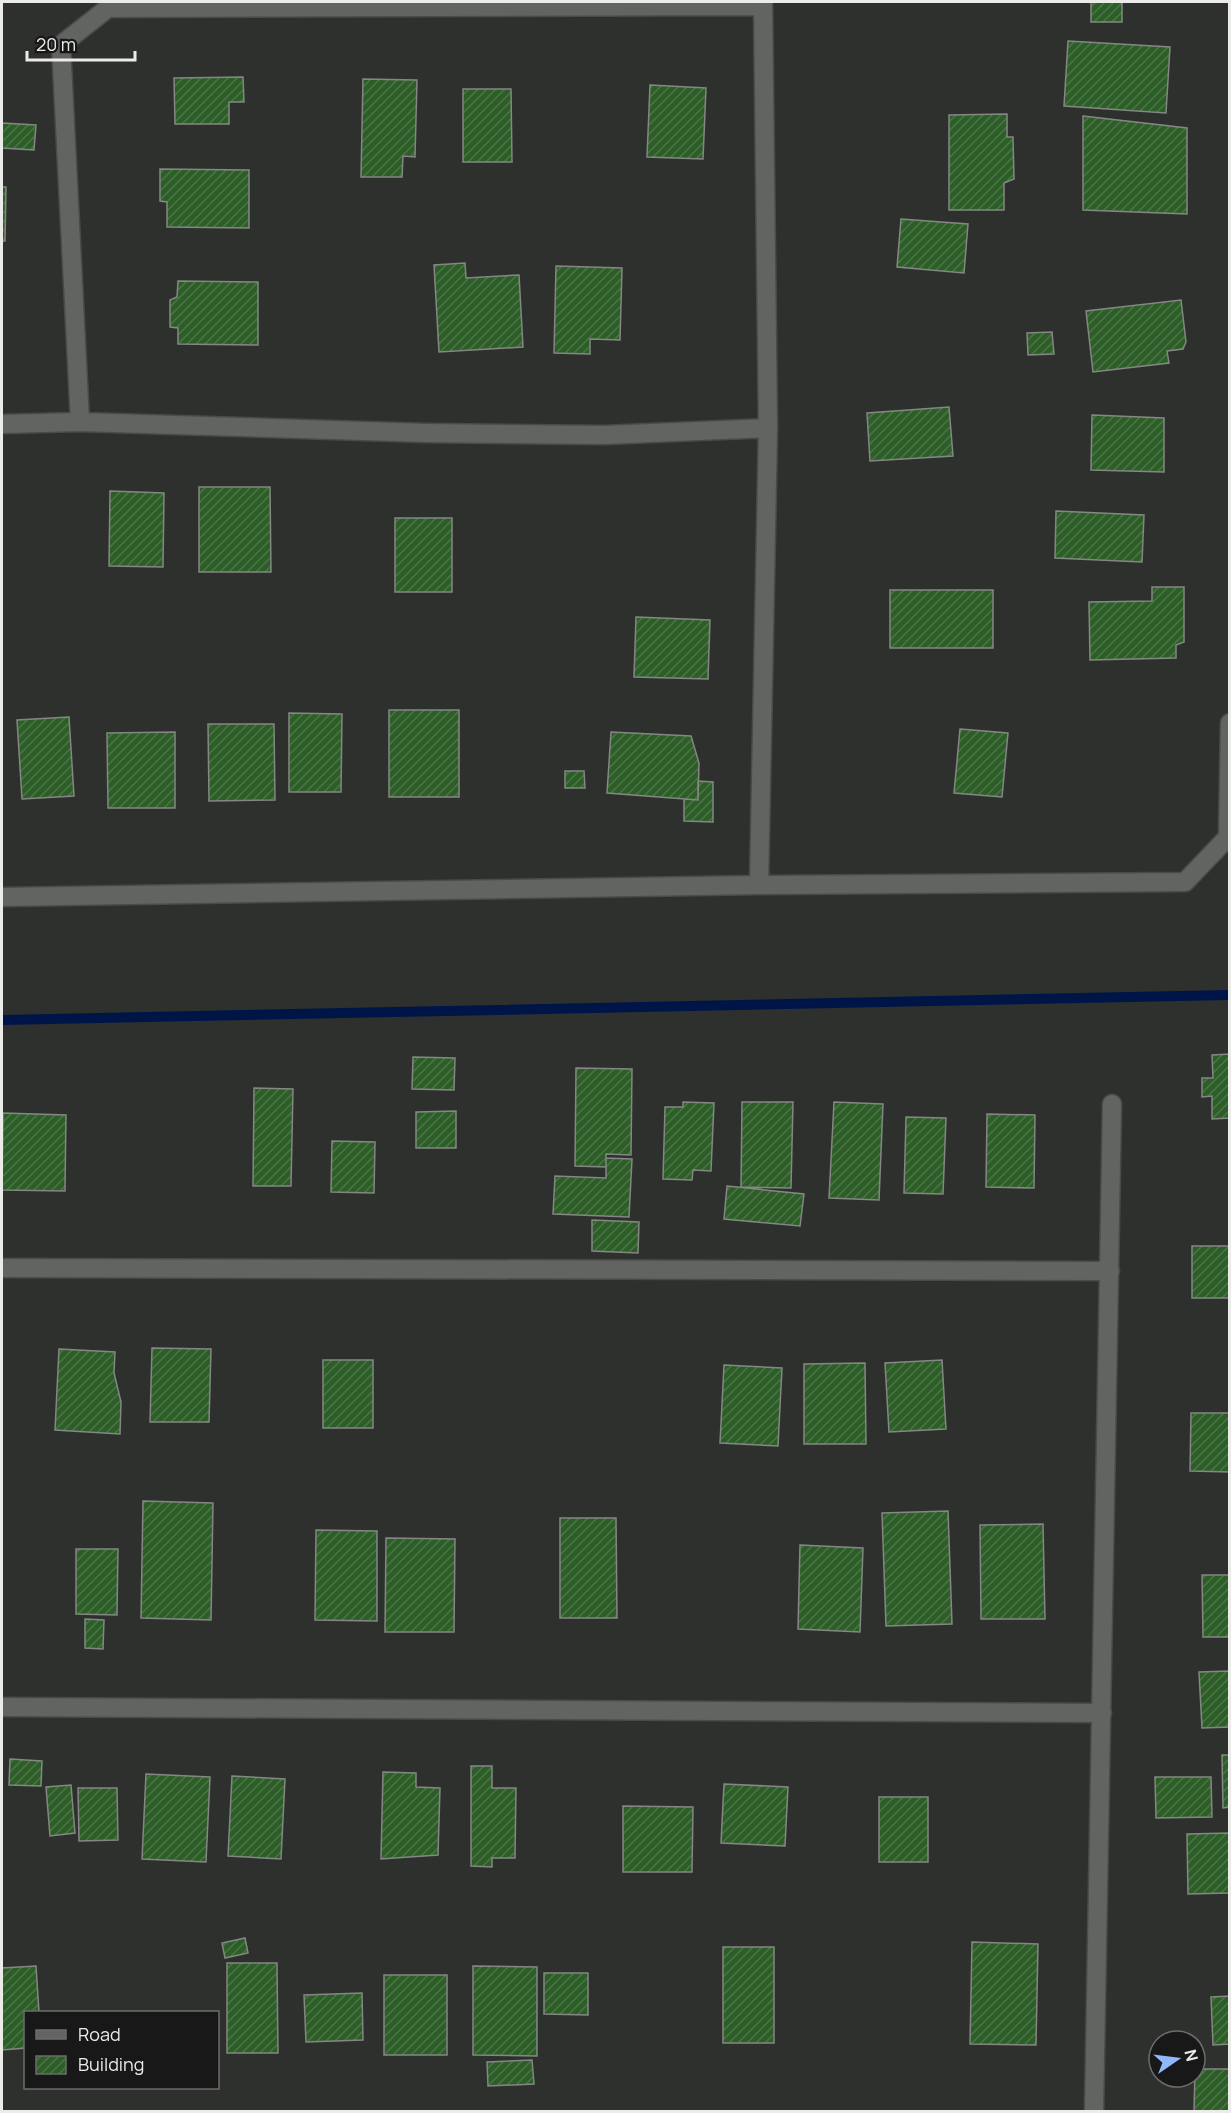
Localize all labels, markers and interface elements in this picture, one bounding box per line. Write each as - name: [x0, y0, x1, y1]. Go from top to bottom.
- scale bar: [27, 24, 135, 62]
- text: 20 m: [36, 32, 76, 56]
- legend: [24, 2011, 219, 2089]
- text: Road: [78, 2022, 121, 2046]
- north arrow: [1147, 2029, 1207, 2089]
- text: N: [1179, 2047, 1204, 2064]
- text: Building: [78, 2052, 144, 2076]

